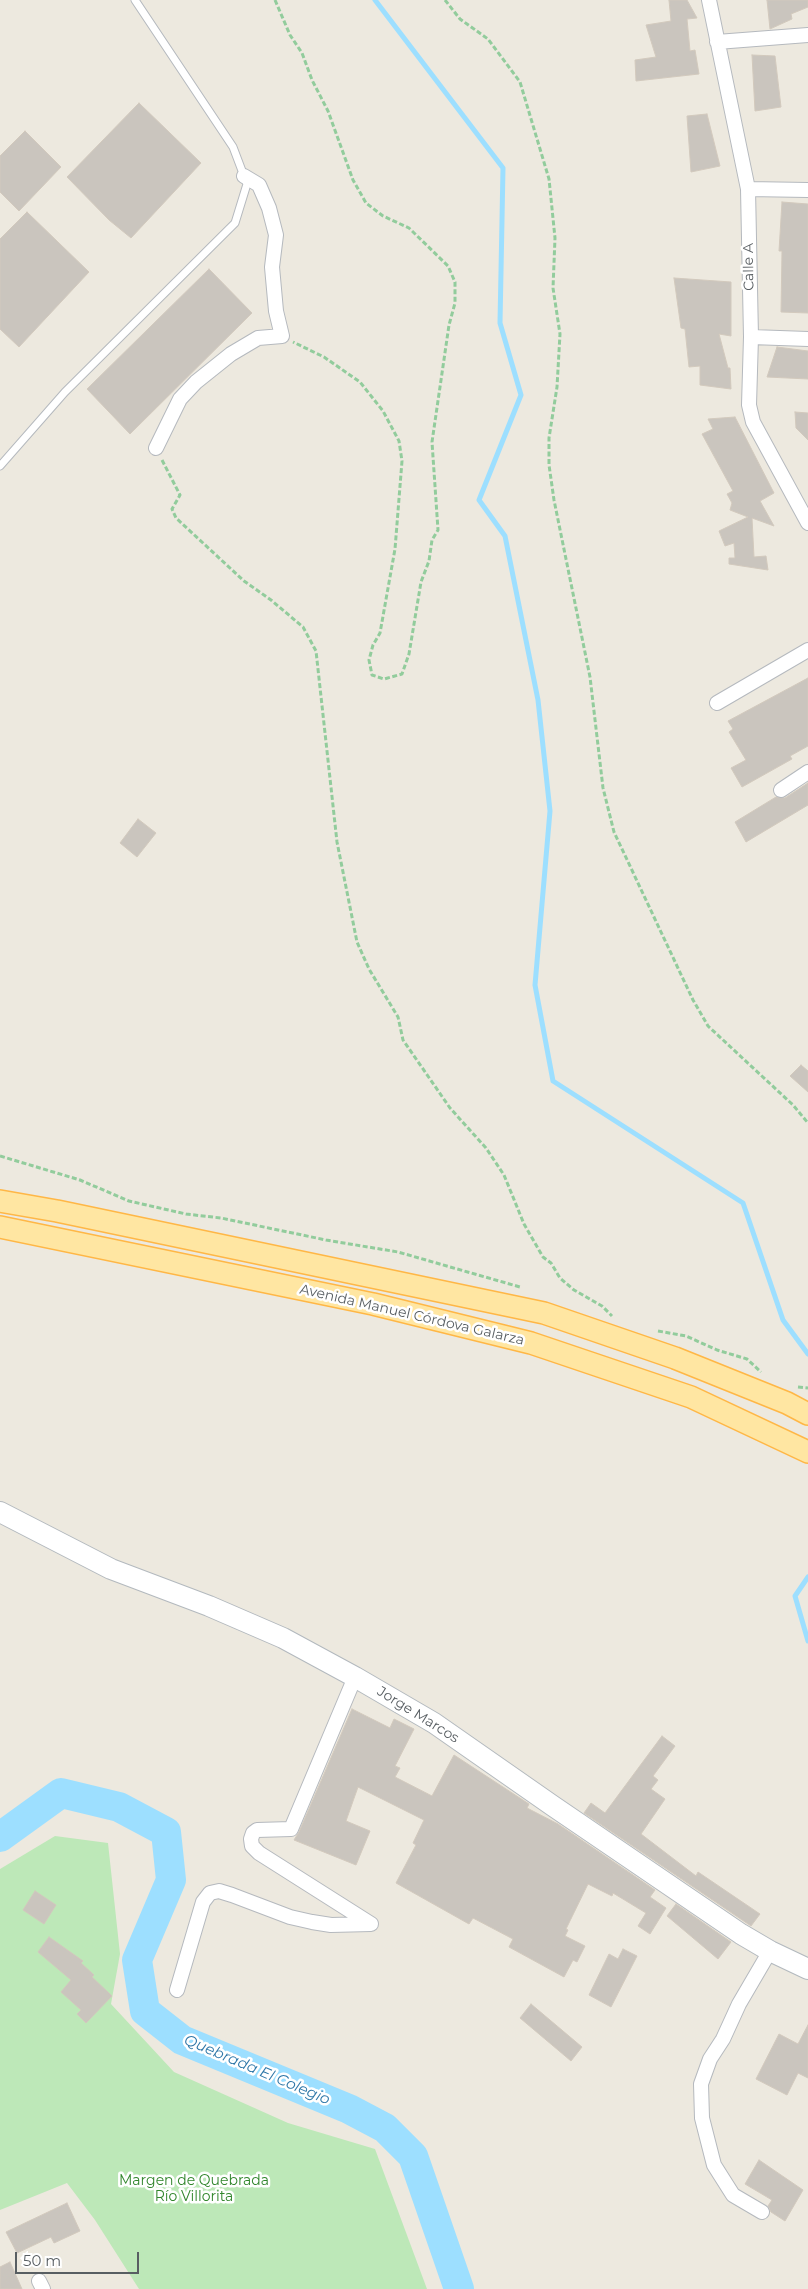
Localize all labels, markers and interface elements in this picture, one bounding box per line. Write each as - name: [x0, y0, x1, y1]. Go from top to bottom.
- street label: Calle A: [740, 243, 758, 291]
- street label: Avenida Manuel Córdova Galarza: [298, 1281, 526, 1349]
- street label: Jorge Marcos: [374, 1683, 462, 1747]
- water label: Quebrada El Colegio: [181, 2031, 333, 2109]
- park label: Margen de Quebrada Río Villorita: [119, 2173, 269, 2206]
- scale bar: [18, 2242, 141, 2274]
- text: 50 m: [23, 2251, 61, 2270]

